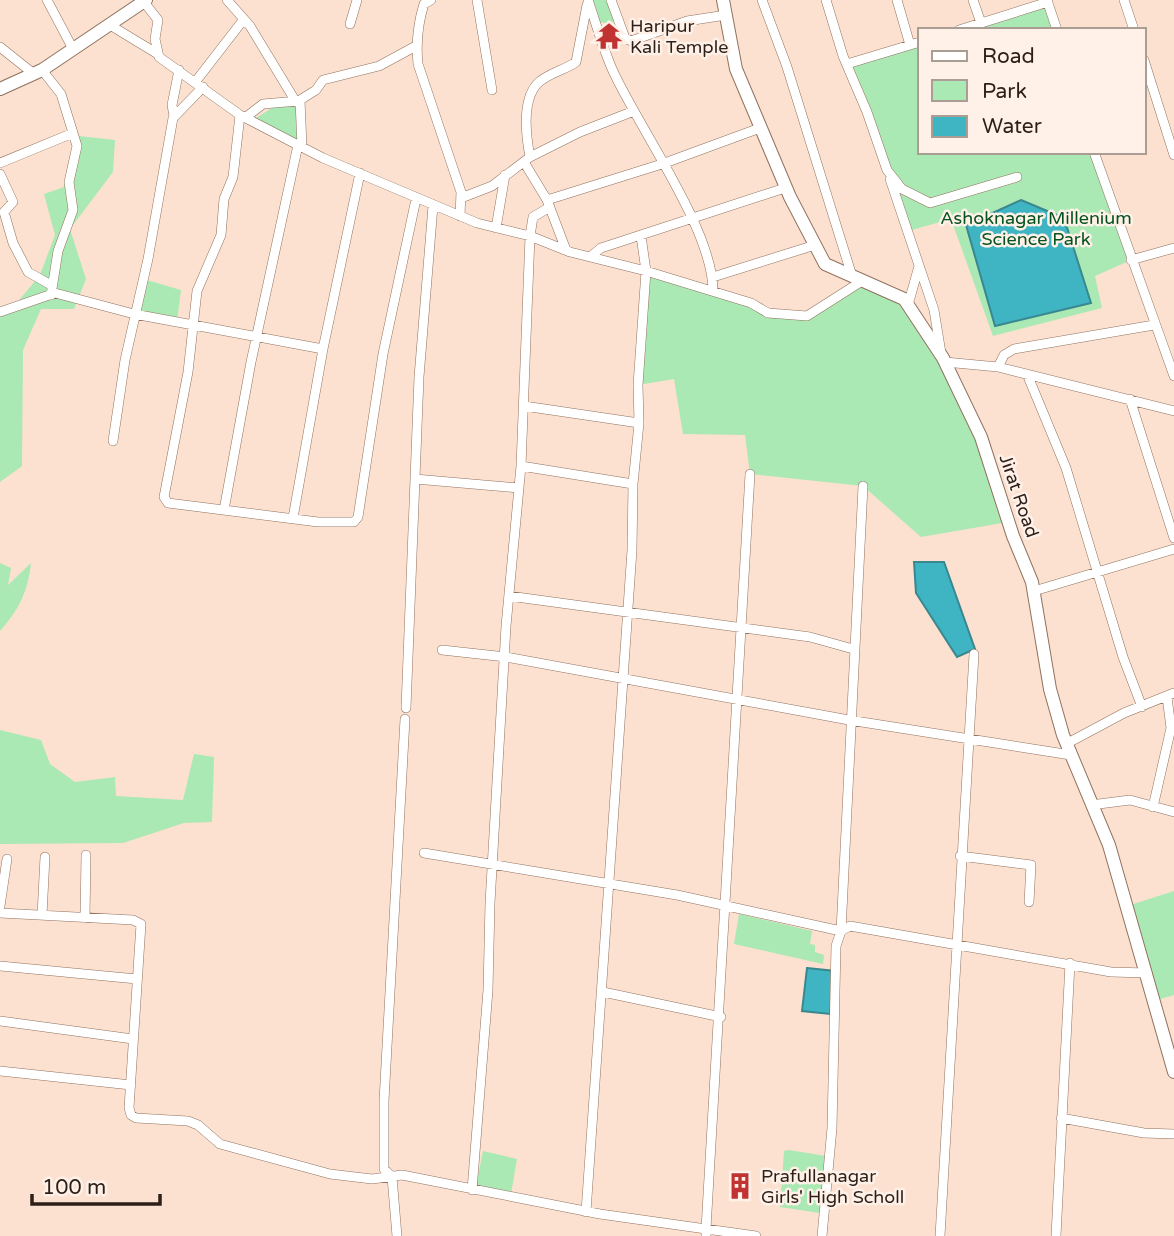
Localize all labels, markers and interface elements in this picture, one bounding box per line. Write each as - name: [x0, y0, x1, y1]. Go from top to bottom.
- place label: Haripur Kali Temple: [630, 15, 728, 58]
- temple icon: Haripur Kali Temple: [594, 21, 624, 51]
- legend: [918, 28, 1146, 154]
- text: Road: [982, 44, 1035, 69]
- text: Park: [982, 79, 1027, 104]
- text: Water: [982, 114, 1042, 139]
- park label: Ashoknagar Millenium Science Park: [940, 207, 1132, 250]
- street label: Jirat Road: [995, 452, 1043, 540]
- scale bar: [32, 1162, 159, 1206]
- place label: Prafullanagar Girls' High Scholl: [761, 1165, 904, 1208]
- building icon: Prafullanagar Girls' High Scholl: [725, 1171, 755, 1201]
- text: 100 m: [42, 1175, 106, 1200]

